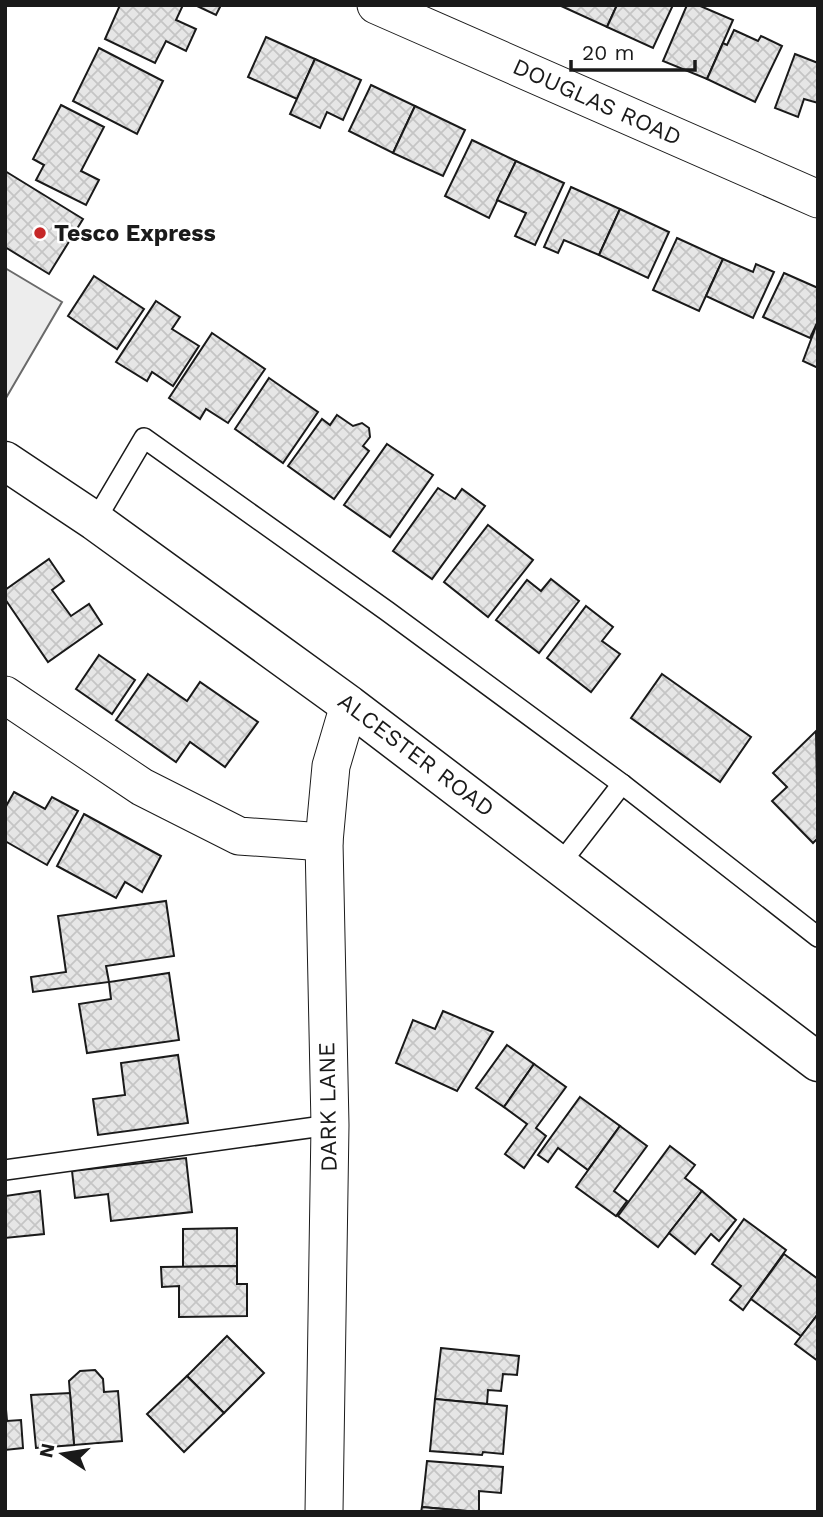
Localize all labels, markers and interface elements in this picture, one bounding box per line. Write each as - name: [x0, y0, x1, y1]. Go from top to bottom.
- scale bar: [571, 28, 695, 72]
- text: 20 m: [582, 40, 634, 65]
- street label: DOUGLAS ROAD: [509, 53, 685, 151]
- place label: Tesco Express: [54, 220, 216, 247]
- marker: Tesco Express: [32, 225, 48, 241]
- street label: ALCESTER ROAD: [333, 688, 499, 822]
- street label: DARK LANE: [313, 1042, 343, 1172]
- north arrow: [28, 1419, 98, 1489]
- text: N: [34, 1441, 60, 1460]

